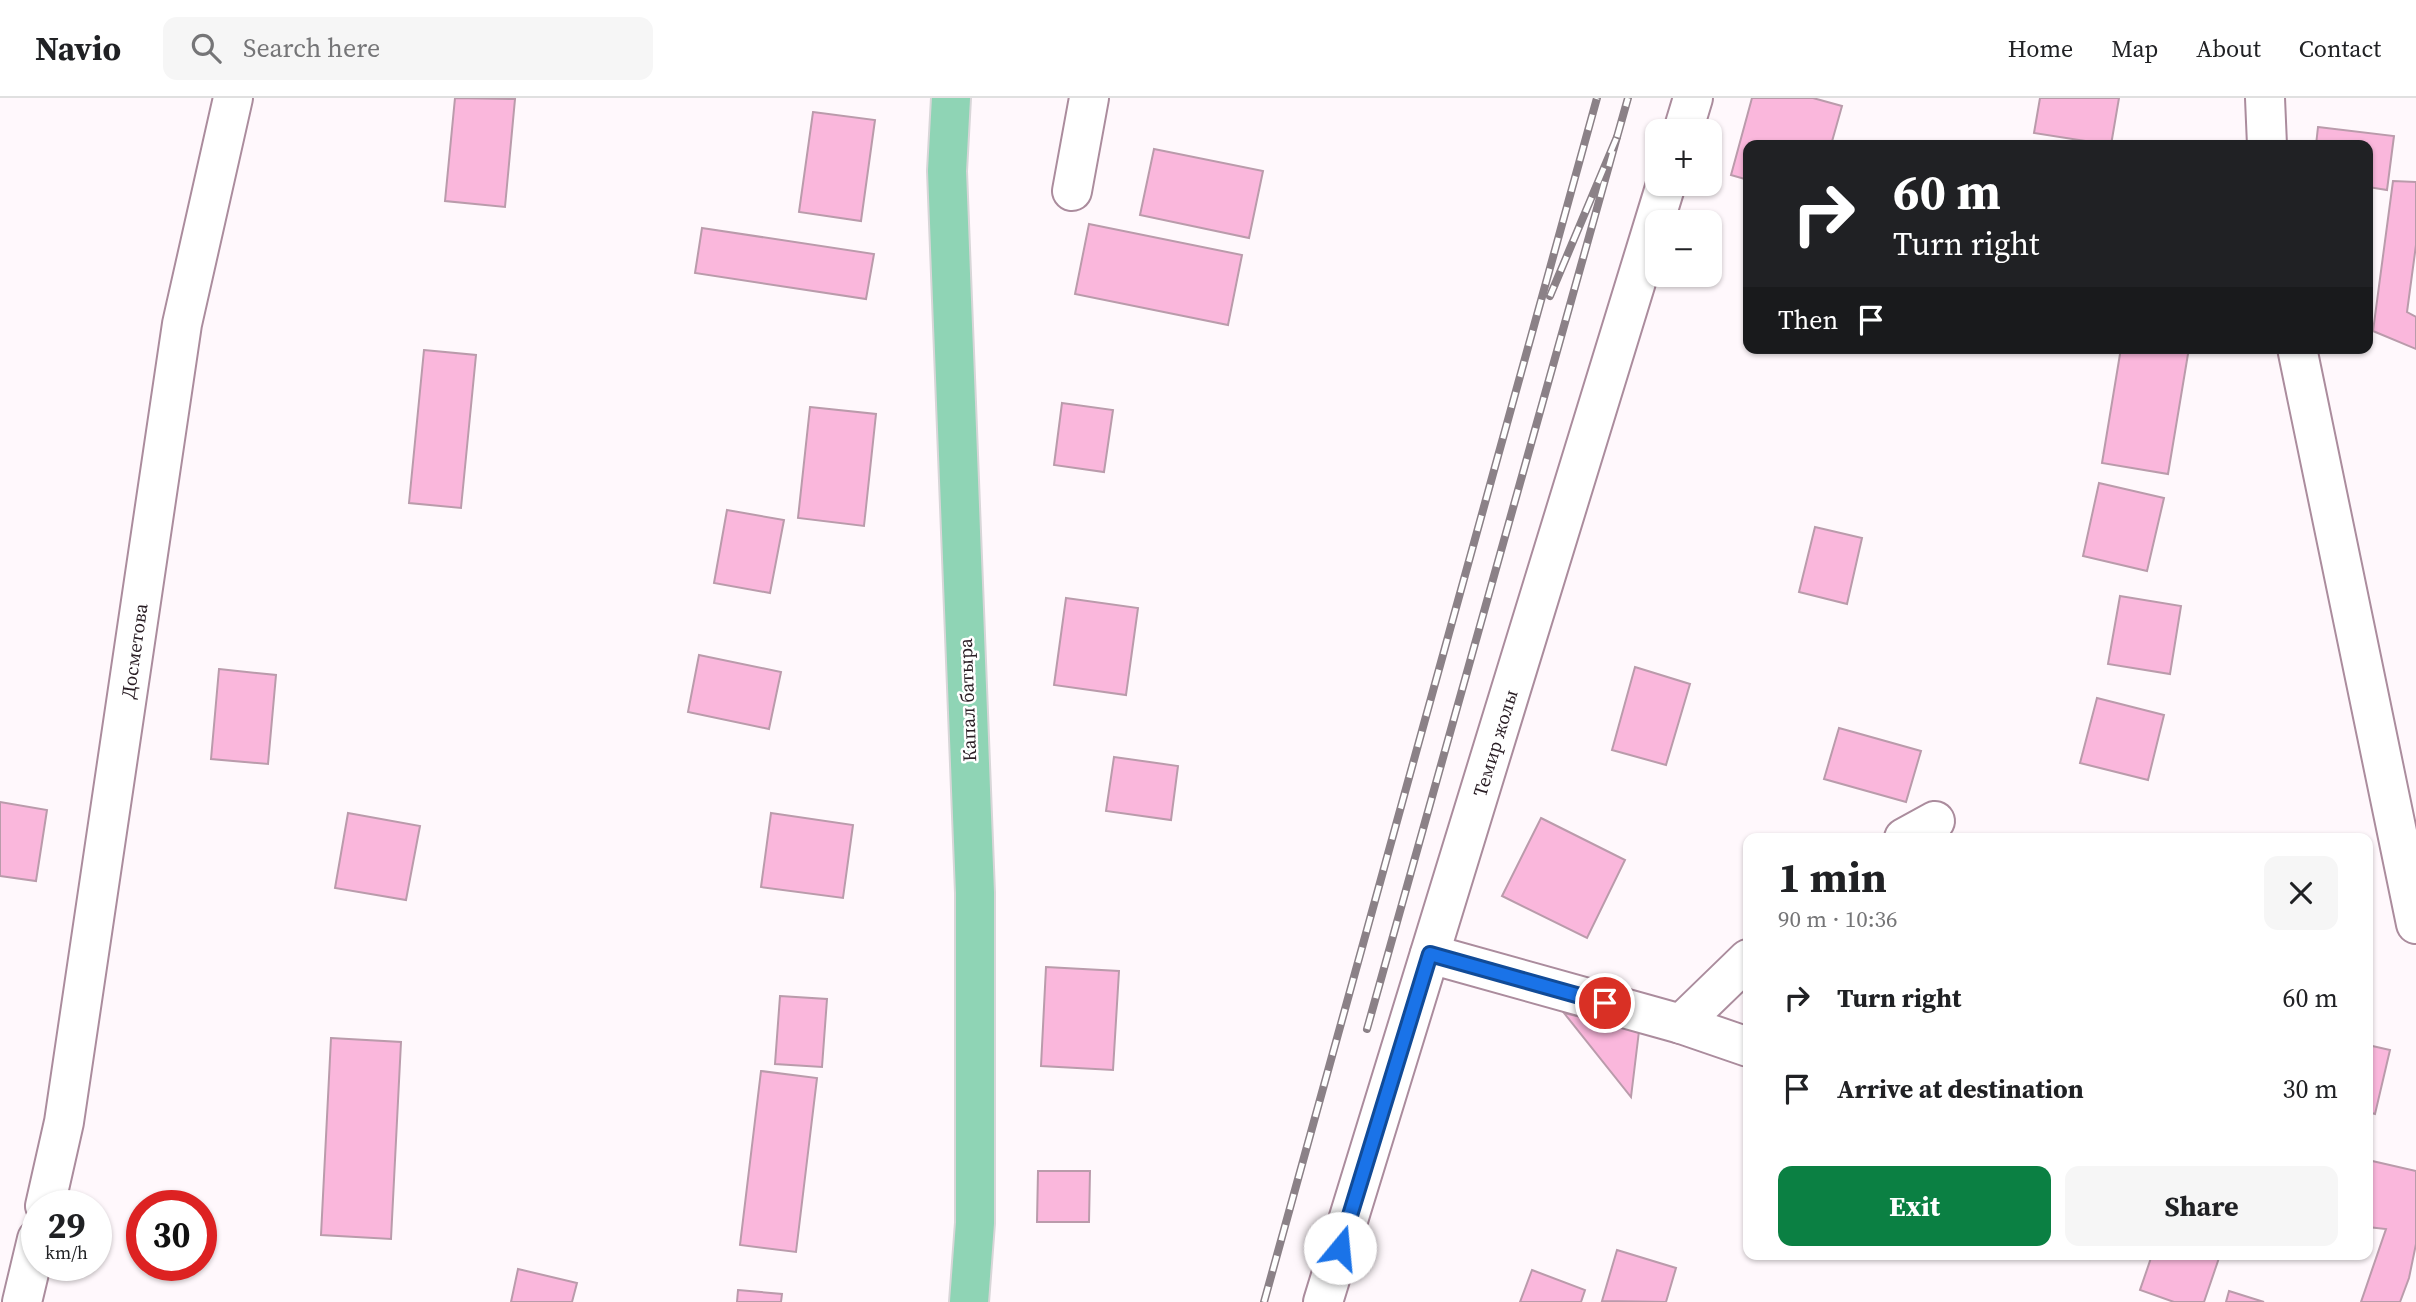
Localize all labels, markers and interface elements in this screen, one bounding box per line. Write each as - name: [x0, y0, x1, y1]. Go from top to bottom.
- search box: [163, 17, 653, 80]
- text: Navio: [35, 26, 121, 71]
- icon: search: [187, 29, 225, 67]
- text: Search here: [243, 30, 380, 66]
- text: Home: [2008, 32, 2073, 65]
- text: Map: [2111, 32, 2158, 65]
- text: About: [2196, 32, 2261, 65]
- text: Contact: [2299, 32, 2381, 65]
- map controls: [1645, 119, 1722, 287]
- button: +: [1645, 119, 1722, 196]
- text: 60 m: [1893, 158, 2001, 225]
- icon: right: [1778, 168, 1869, 259]
- button: −: [1645, 210, 1722, 287]
- text: Turn right: [1893, 222, 2039, 266]
- icon: arrive: [1852, 301, 1890, 339]
- text: Then: [1778, 302, 1838, 338]
- street label: Досметова: [114, 601, 154, 700]
- street label: Капал батыра: [952, 638, 982, 762]
- street label: Темир жолы: [1466, 686, 1524, 800]
- text: 1 min: [1778, 848, 1887, 906]
- button: close: [2264, 856, 2338, 930]
- text: 90 m · 10:36: [1778, 903, 1898, 935]
- pin: [1575, 973, 1635, 1033]
- icon: right: [1778, 979, 1816, 1017]
- text: Turn right: [1837, 980, 1961, 1016]
- text: 60 m: [2283, 980, 2338, 1016]
- icon: arrive: [1586, 984, 1624, 1022]
- icon: arrive: [1778, 1070, 1816, 1108]
- text: Arrive at destination: [1837, 1071, 2084, 1107]
- text: 30 m: [2283, 1071, 2338, 1107]
- button: Exit: [1778, 1166, 2051, 1246]
- button: Share: [2065, 1166, 2338, 1246]
- speed limit sign: 30: [126, 1190, 217, 1281]
- text: 29: [48, 1202, 85, 1250]
- position arrow: [1303, 1211, 1377, 1285]
- text: km/h: [45, 1240, 88, 1265]

